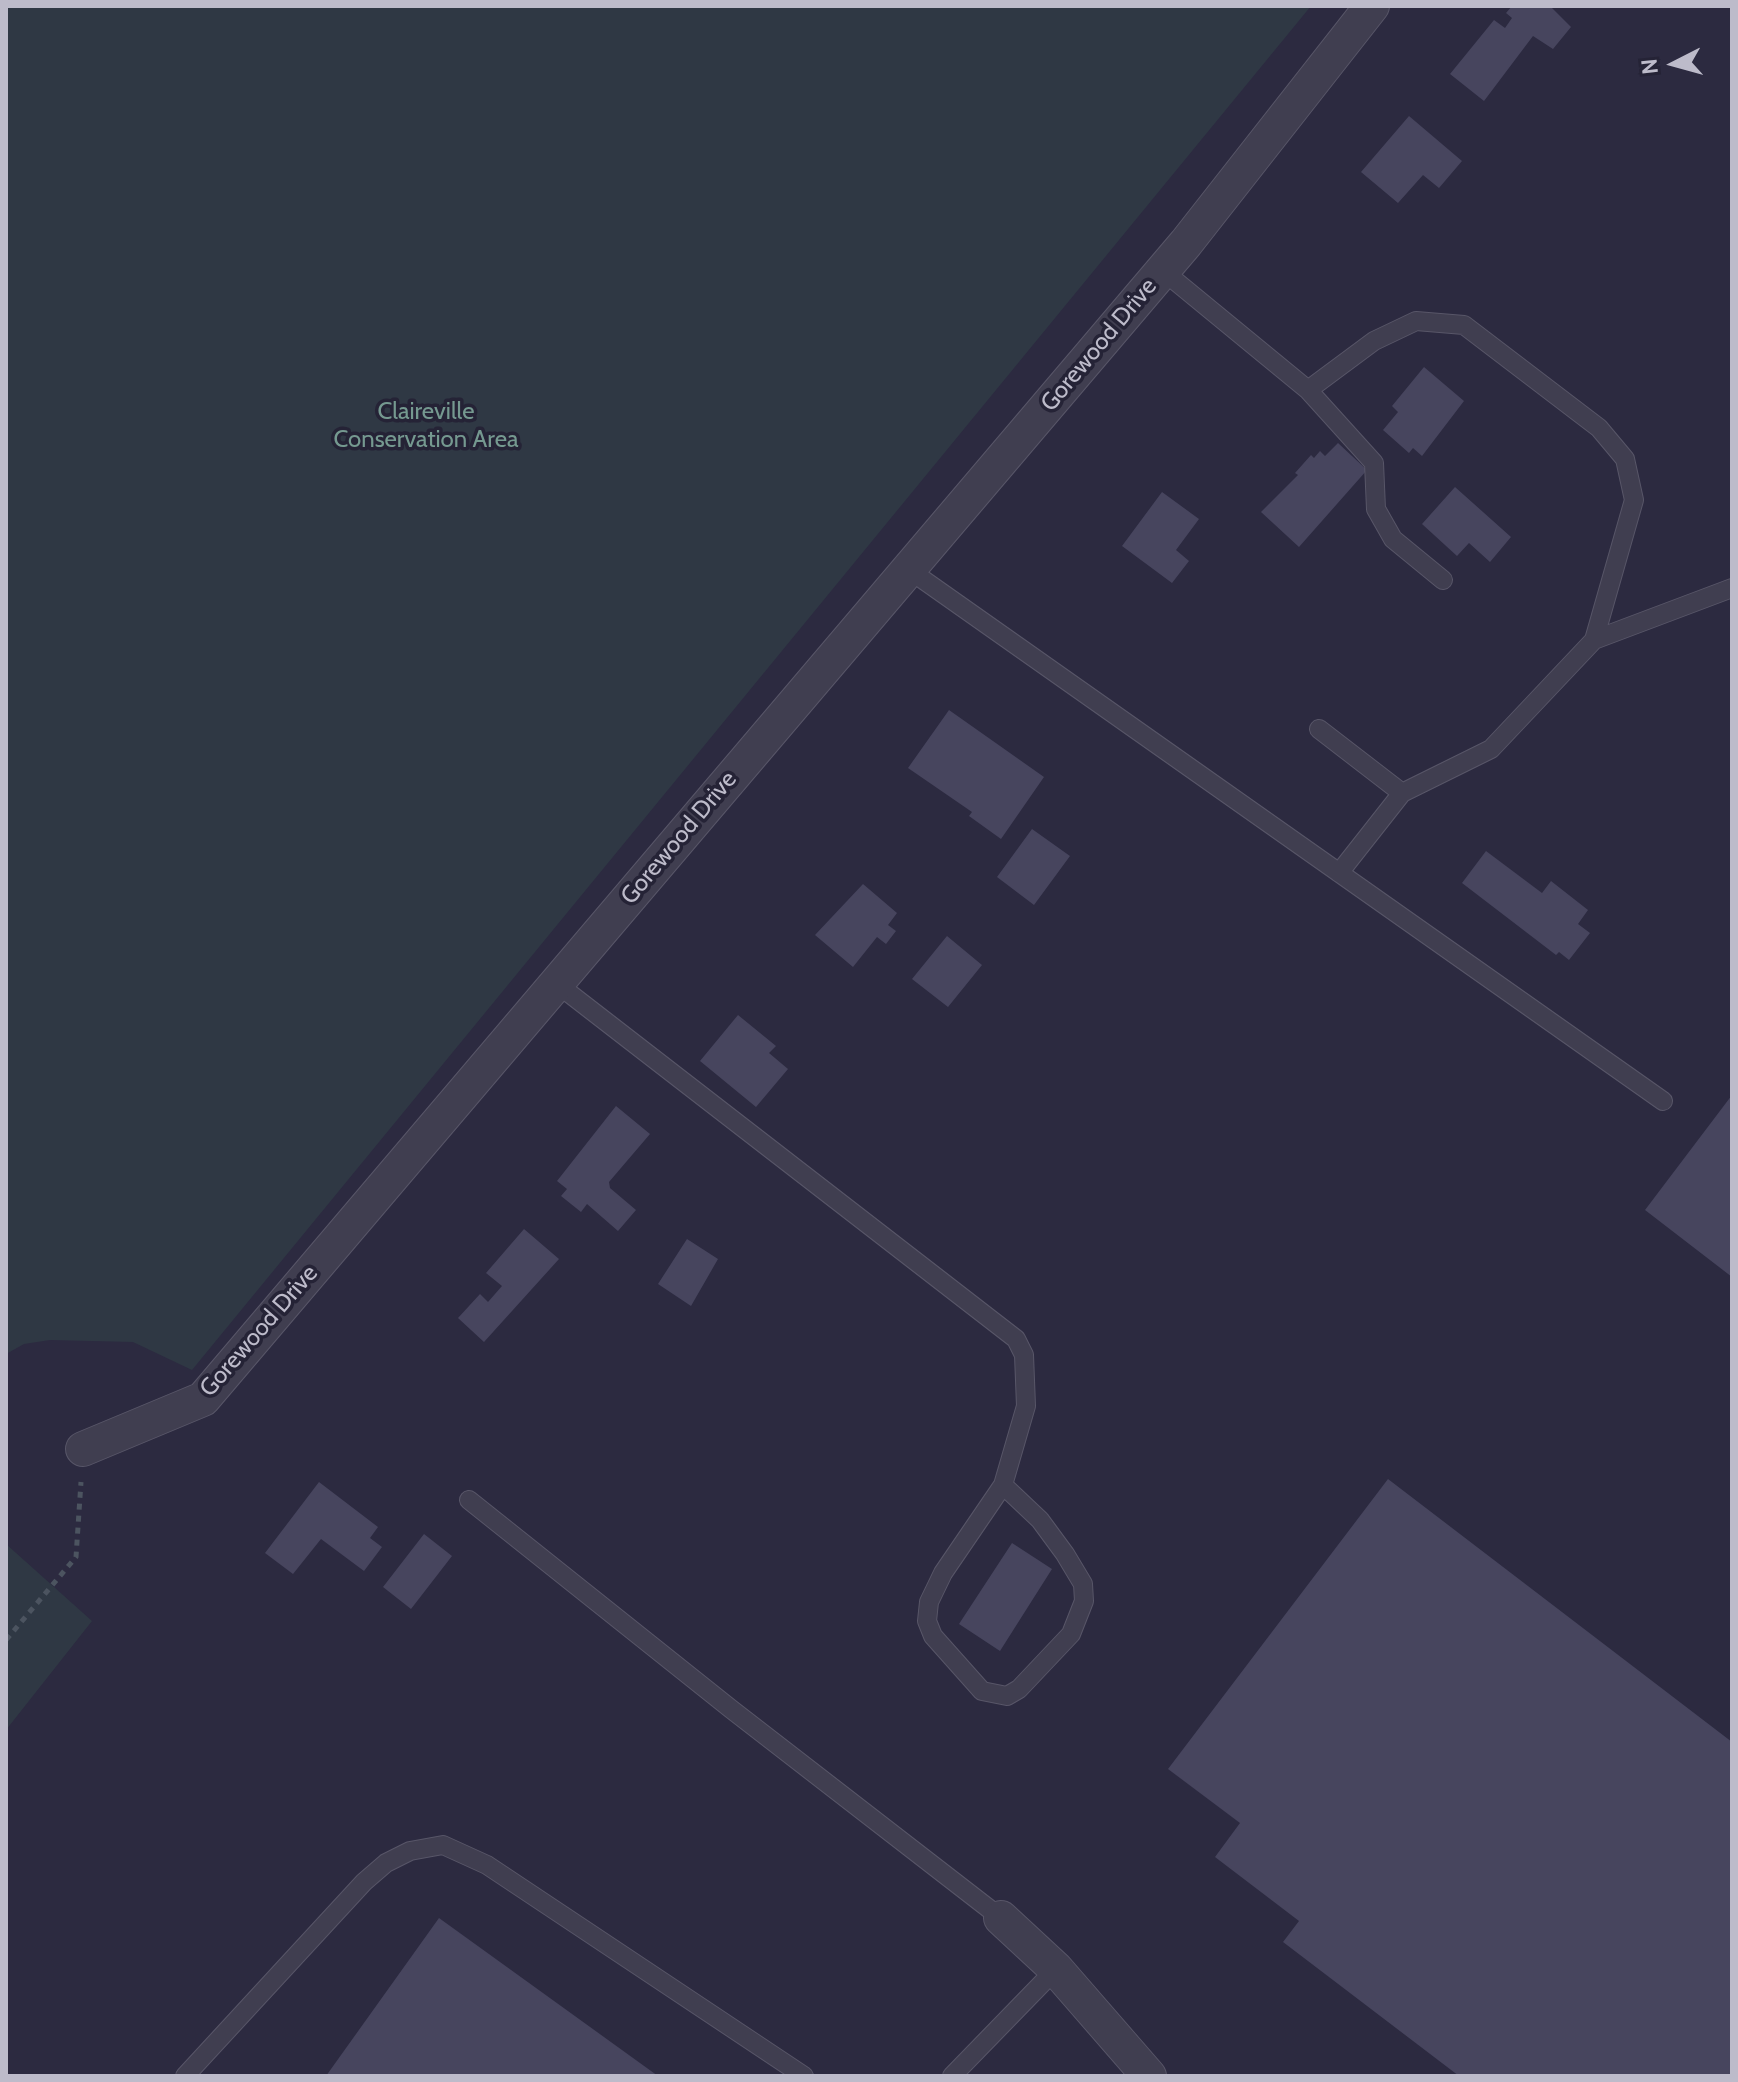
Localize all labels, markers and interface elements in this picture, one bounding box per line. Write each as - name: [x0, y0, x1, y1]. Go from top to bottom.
- north arrow: [1634, 24, 1714, 104]
- text: N: [1635, 57, 1664, 76]
- street label: Gorewood Drive: [1035, 273, 1163, 417]
- park label: Claireville Conservation Area: [334, 398, 518, 454]
- street label: Gorewood Drive: [615, 766, 743, 910]
- street label: Gorewood Drive: [194, 1259, 324, 1403]

